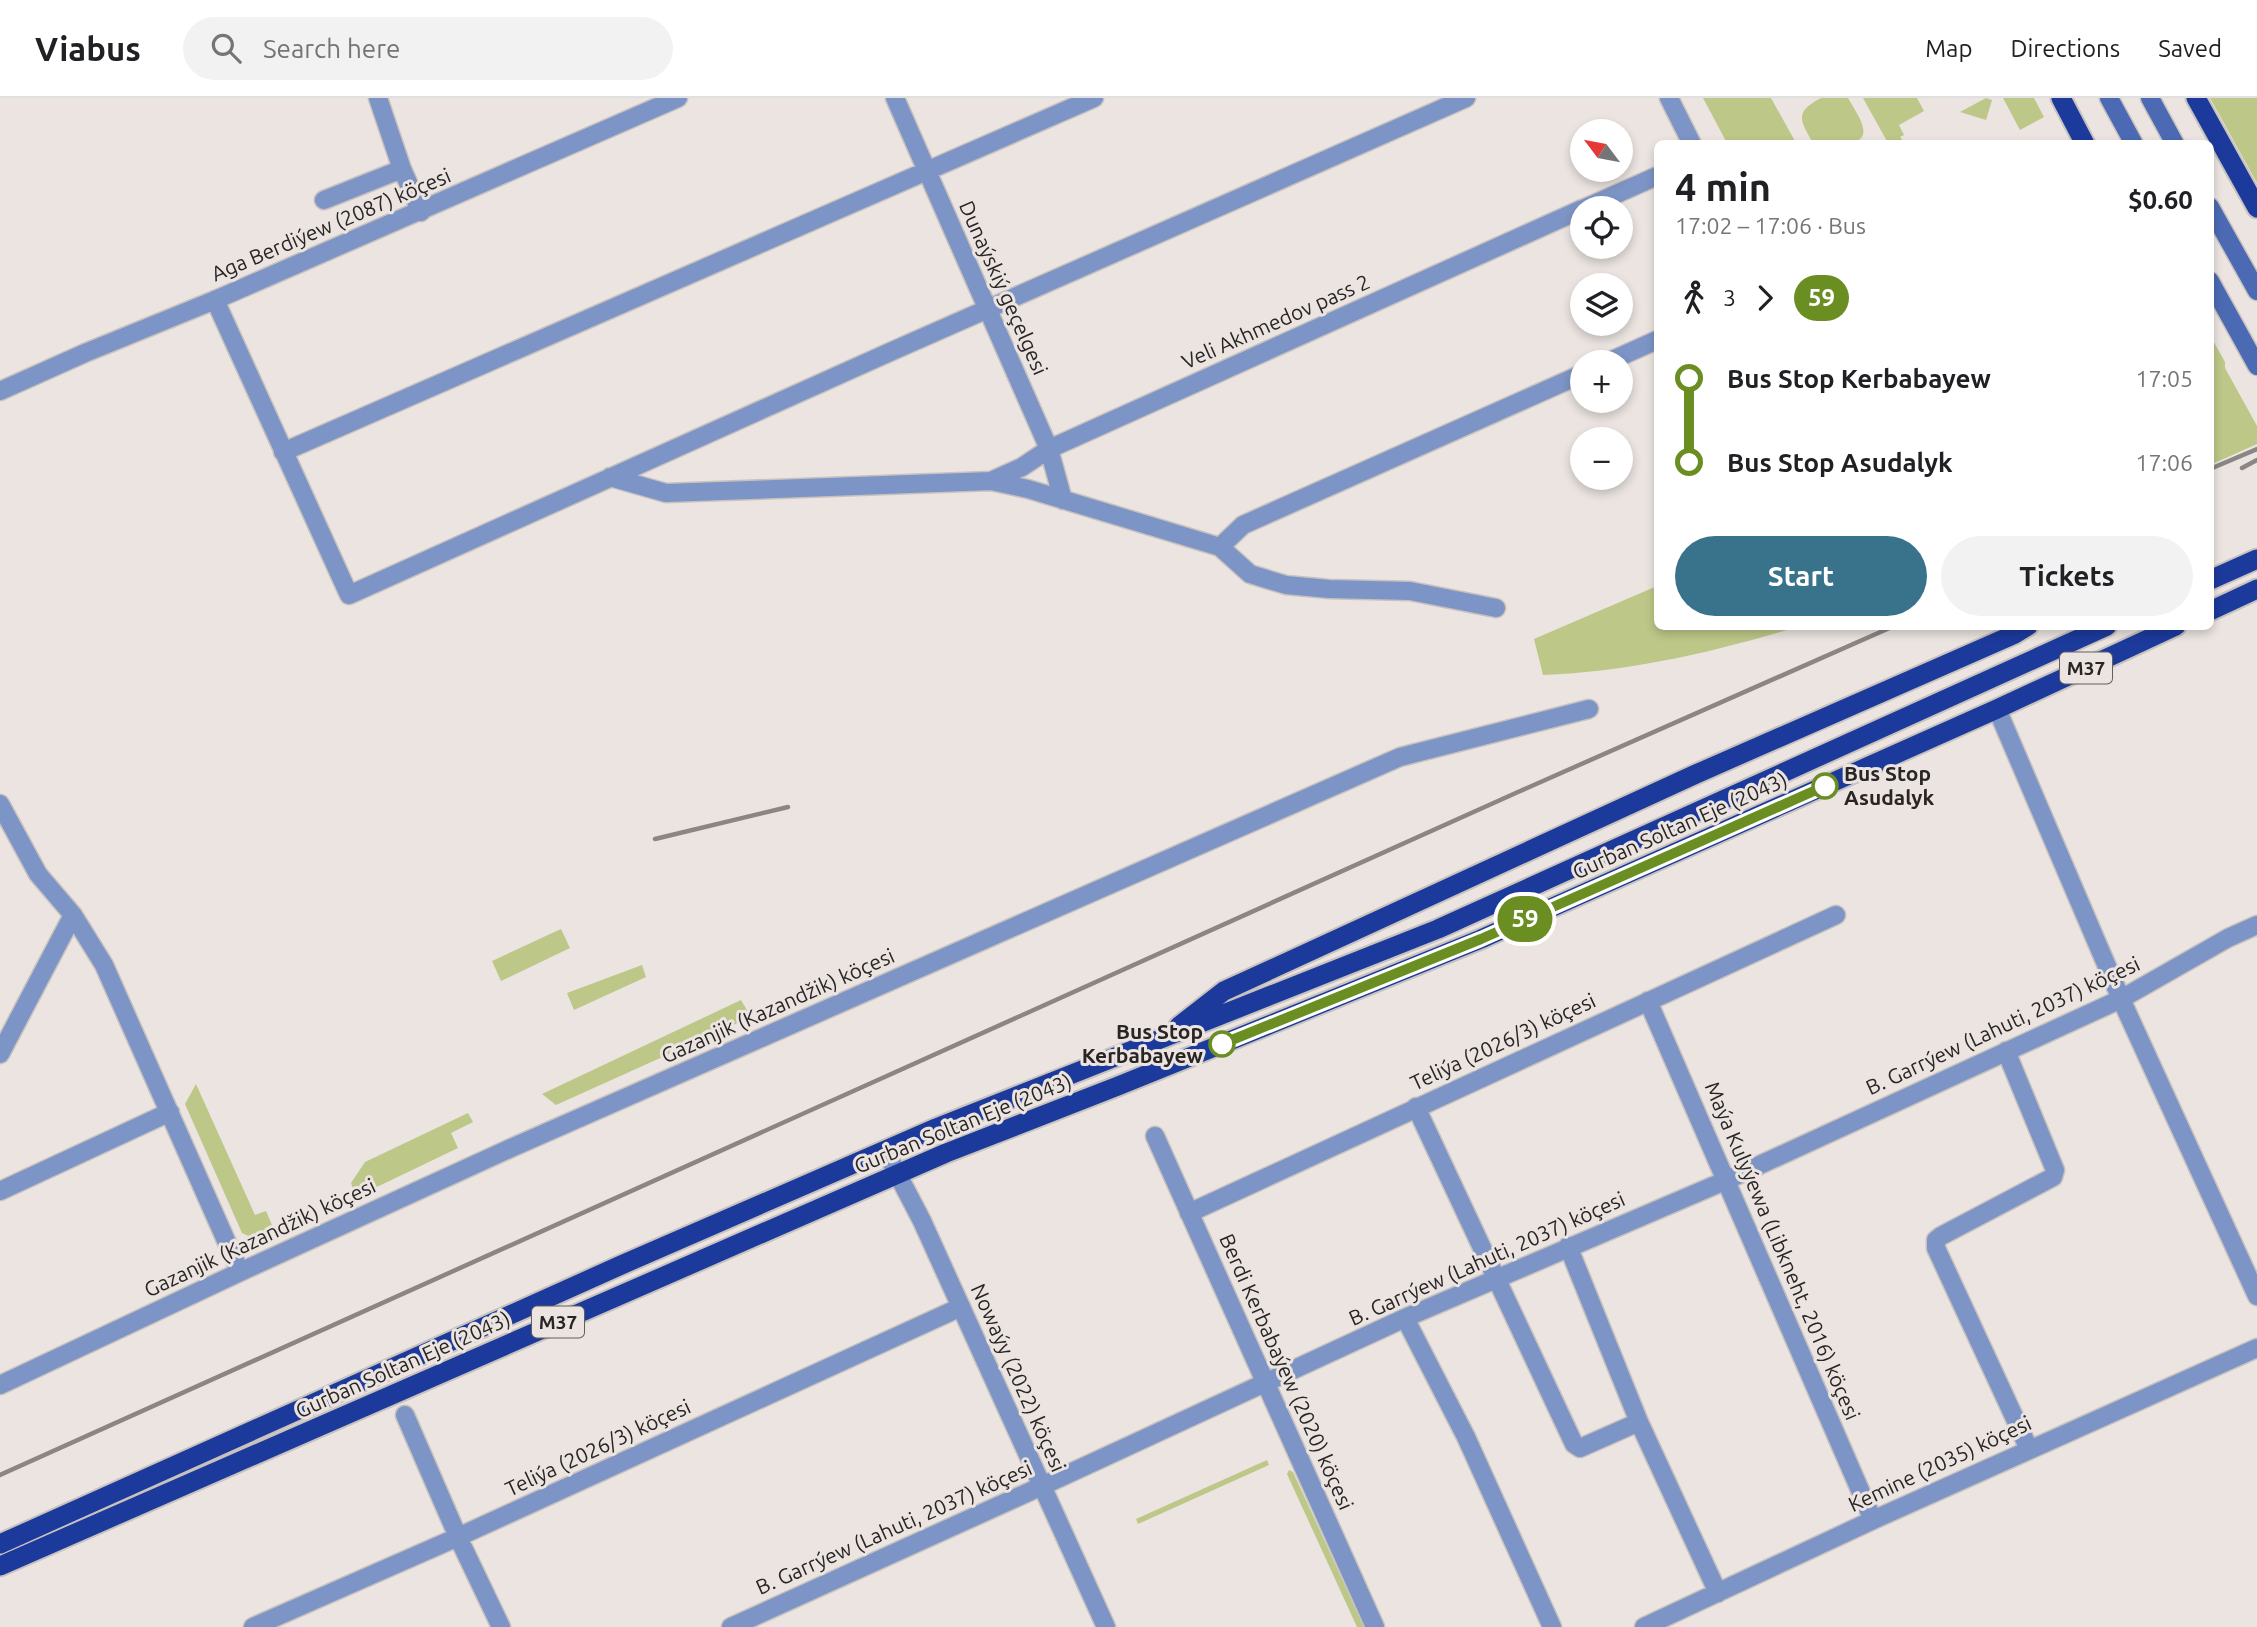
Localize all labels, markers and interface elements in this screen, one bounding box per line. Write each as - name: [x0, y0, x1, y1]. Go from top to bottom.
- search box: [183, 17, 673, 80]
- icon: search: [207, 29, 245, 67]
- text: Viabus: [35, 30, 141, 67]
- text: Search here: [263, 34, 400, 63]
- text: Map: [1925, 35, 1972, 62]
- text: Directions: [2010, 35, 2120, 62]
- text: Saved: [2158, 35, 2222, 62]
- north arrow: [1570, 119, 1633, 182]
- map controls: [1570, 119, 1633, 490]
- street label: Aga Berdiýew (2087) köçesi: [207, 163, 454, 285]
- text: 4 min: [1675, 166, 1771, 208]
- text: $0.60: [2128, 185, 2193, 214]
- button: locate: [1570, 196, 1633, 259]
- street label: Dunaýskiý geçelgesi: [955, 197, 1053, 378]
- text: 17:02 – 17:06 · Bus: [1675, 213, 1866, 238]
- street label: Veli Akhmedov pass 2: [1178, 269, 1373, 373]
- button: layers: [1570, 273, 1633, 336]
- icon: walk: [1675, 279, 1713, 317]
- icon: forward: [1746, 279, 1784, 317]
- text: 59: [1808, 284, 1835, 311]
- text: 3: [1723, 285, 1736, 310]
- button: +: [1570, 350, 1633, 413]
- text: Bus Stop Kerbabayew: [1727, 364, 1991, 393]
- text: 17:05: [2135, 366, 2193, 391]
- button: −: [1570, 427, 1633, 490]
- text: Bus Stop Asudalyk: [1727, 448, 1953, 477]
- text: 17:06: [2135, 450, 2193, 475]
- button: Start: [1675, 536, 1927, 616]
- button: Tickets: [1941, 536, 2193, 616]
- road number: M37: [2060, 652, 2112, 684]
- place label: Bus Stop Asudalyk: [1844, 761, 1935, 809]
- street label: Gurban Soltan Eje (2043): [1569, 767, 1791, 883]
- marker: Bus Stop Asudalyk: [1812, 773, 1838, 799]
- line badge: 59: [1494, 896, 1556, 942]
- text: 59: [1511, 905, 1539, 932]
- street label: Gazanjik (Kazandžik) köçesi: [657, 943, 898, 1067]
- street label: B. Garrýew (Lahuti, 2037) köçesi: [1862, 951, 2143, 1099]
- street label: Teliýa (2026/3) köçesi: [1406, 988, 1599, 1095]
- place label: Bus Stop Kerbabayew: [1082, 1019, 1204, 1067]
- marker: Bus Stop Kerbabayew: [1209, 1031, 1235, 1057]
- street label: Gurban Soltan Eje (2043): [850, 1068, 1075, 1178]
- street label: Maýa Kulyýewa (Libkneht, 2016) köçesi: [1701, 1078, 1865, 1423]
- street label: Gazanjik (Kazandžik) köçesi: [140, 1173, 379, 1301]
- street label: B. Garrýew (Lahuti, 2037) köçesi: [1345, 1186, 1628, 1330]
- street label: Berdi Kerbabaýew (2020) köçesi: [1215, 1230, 1359, 1513]
- street label: Nowaýy (2022) köçesi: [967, 1280, 1071, 1475]
- street label: Gurban Soltan Eje (2043): [292, 1306, 514, 1422]
- road number: M37: [532, 1306, 584, 1338]
- street label: Teliýa (2026/3) köçesi: [501, 1394, 694, 1501]
- street label: Kemine (2035) köçesi: [1844, 1410, 2035, 1516]
- street label: B. Garrýew (Lahuti, 2037) köçesi: [752, 1455, 1035, 1599]

